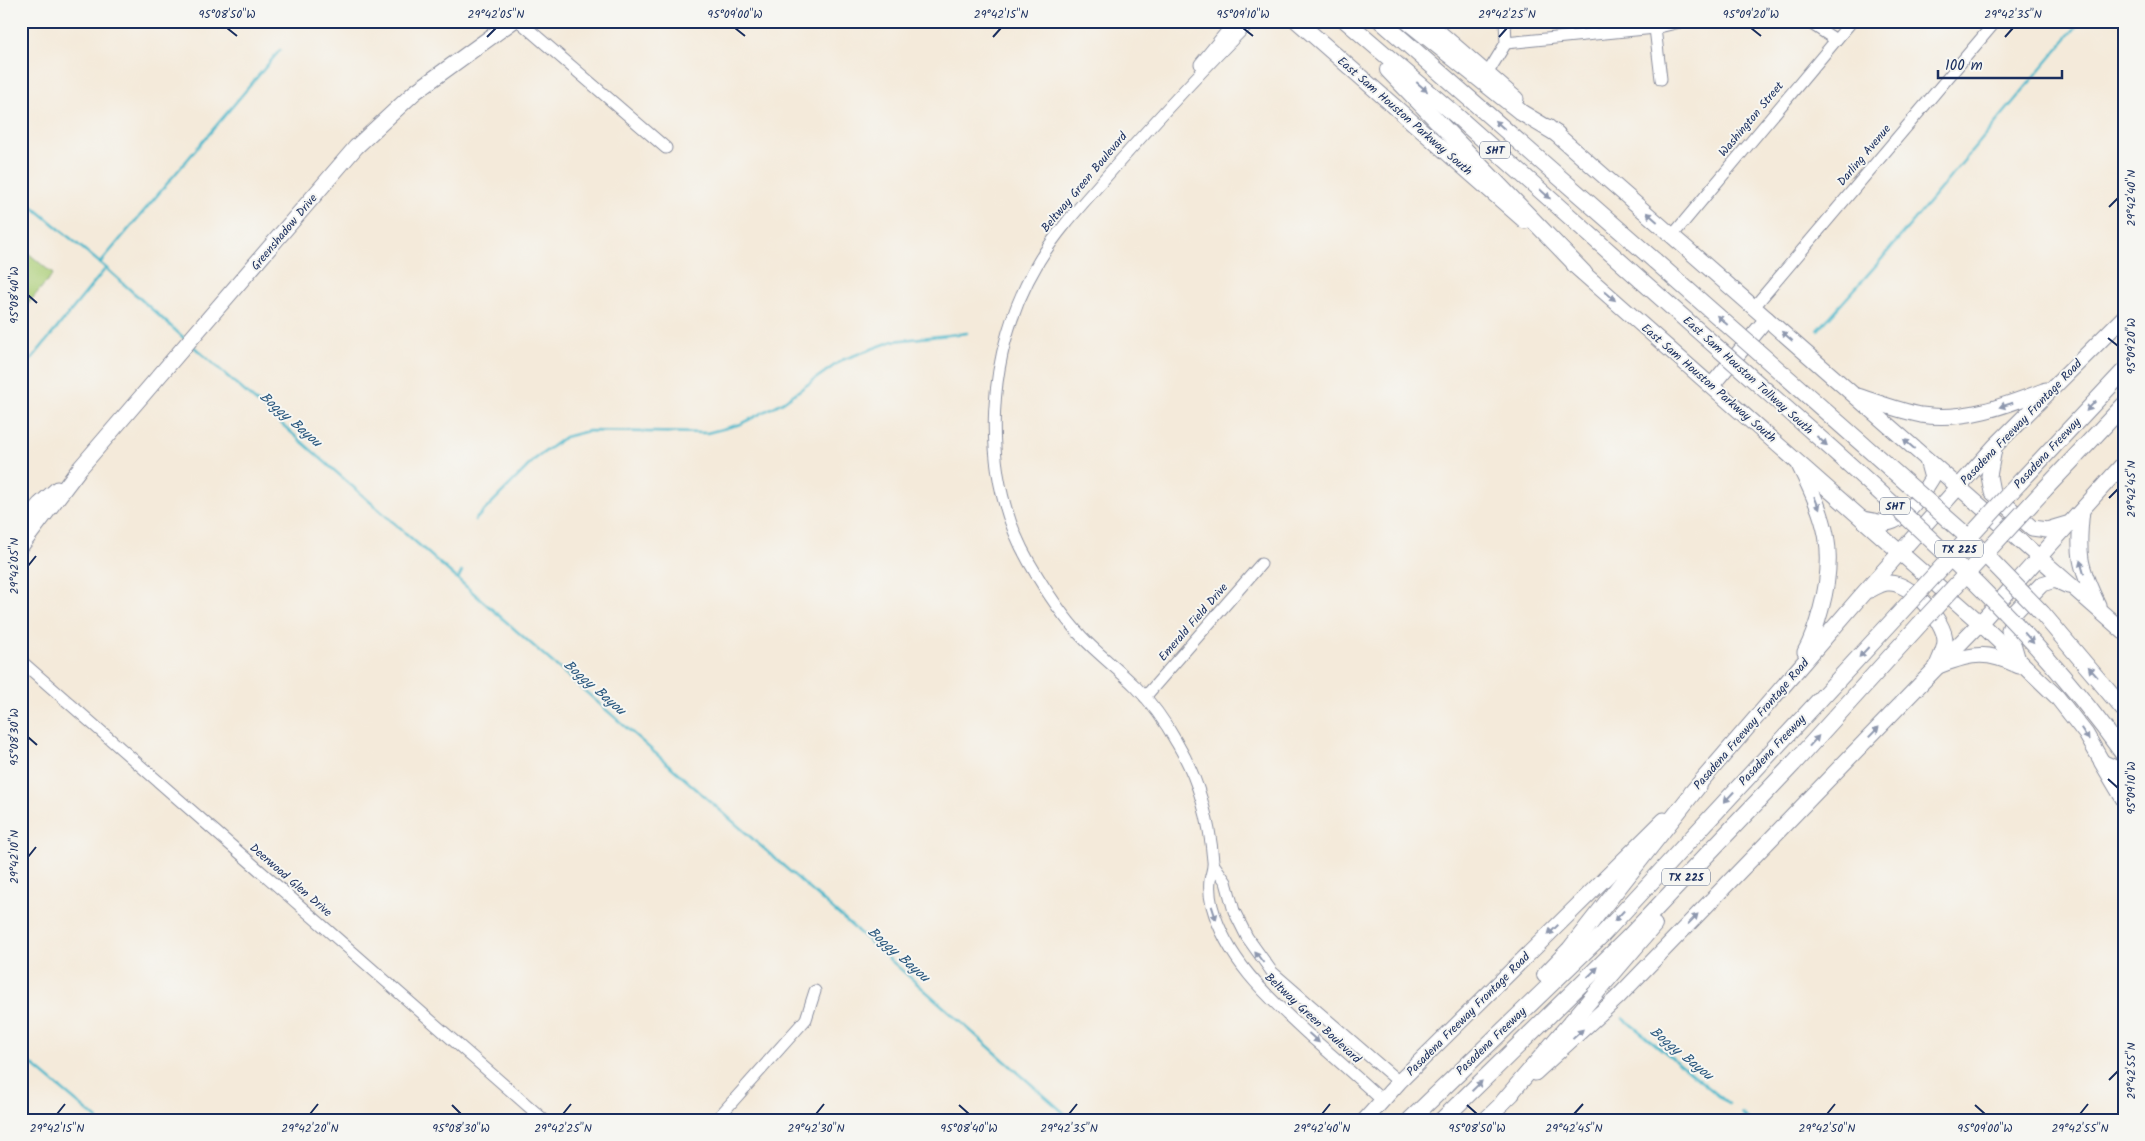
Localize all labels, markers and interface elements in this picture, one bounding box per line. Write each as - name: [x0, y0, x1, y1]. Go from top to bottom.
- text: 95°08'50"W: [198, 5, 256, 24]
- text: 29°42'05"N: [468, 5, 524, 24]
- text: 95°09'00"W: [707, 5, 763, 24]
- text: 29°42'15"N: [974, 5, 1028, 24]
- text: 95°09'10"W: [1216, 5, 1270, 24]
- text: 29°42'25"N: [1478, 5, 1536, 24]
- text: 95°09'20"W: [1723, 5, 1779, 24]
- text: 29°42'35"N: [1984, 5, 2042, 24]
- scale bar: [1938, 48, 2061, 80]
- street label: East Sam Houston Parkway South: [1333, 52, 1476, 181]
- text: 100 m: [1945, 54, 1983, 78]
- street label: Washington Street: [1714, 77, 1789, 161]
- one-way arrow: [1416, 81, 1428, 93]
- one-way arrow: [1494, 120, 1507, 131]
- street label: Darling Avenue: [1833, 120, 1896, 190]
- street label: Beltway Green Boulevard: [1037, 127, 1133, 237]
- road number: SHT: [1480, 142, 1510, 158]
- text: 29°42'40"N: [2122, 170, 2141, 226]
- one-way arrow: [1538, 188, 1550, 200]
- street label: Greenshadow Drive: [247, 189, 323, 275]
- one-way arrow: [1645, 212, 1658, 223]
- text: 95°08'40"W: [5, 266, 24, 324]
- one-way arrow: [1604, 290, 1616, 301]
- street label: East Sam Houston Tollway South: [1678, 312, 1817, 439]
- one-way arrow: [1715, 314, 1728, 325]
- text: 95°09'20"W: [2122, 318, 2141, 374]
- street label: East Sam Houston Parkway South: [1637, 319, 1780, 448]
- one-way arrow: [1780, 331, 1793, 342]
- street label: Pasadena Freeway Frontage Road: [1957, 356, 2085, 488]
- water label: Boggy Bayou: [254, 387, 328, 454]
- one-way arrow: [2085, 400, 2097, 412]
- one-way arrow: [1999, 402, 2014, 409]
- street label: Pasadena Freeway: [2011, 415, 2083, 491]
- one-way arrow: [1816, 435, 1828, 447]
- one-way arrow: [1903, 438, 1915, 450]
- text: 29°42'45"N: [2122, 460, 2141, 518]
- one-way arrow: [1814, 496, 1822, 510]
- road number: SHT: [1880, 498, 1910, 514]
- text: 29°42'05"N: [5, 538, 24, 594]
- road number: TX 225: [1935, 540, 1983, 558]
- one-way arrow: [2077, 559, 2085, 574]
- street label: Emerald Field Drive: [1154, 578, 1233, 666]
- one-way arrow: [2023, 631, 2034, 644]
- one-way arrow: [1858, 646, 1869, 658]
- water label: Boggy Bayou: [558, 655, 632, 722]
- street label: Pasadena Freeway Frontage Road: [1690, 656, 1812, 792]
- one-way arrow: [2087, 666, 2099, 678]
- text: 95°08'30"W: [5, 708, 24, 766]
- street label: Pasadena Freeway: [1736, 712, 1808, 788]
- one-way arrow: [1868, 726, 1880, 738]
- one-way arrow: [2080, 727, 2090, 741]
- one-way arrow: [1808, 736, 1820, 748]
- text: 95°09'10"W: [2122, 761, 2141, 815]
- one-way arrow: [1724, 791, 1735, 803]
- text: 29°42'10"N: [5, 830, 24, 884]
- street label: Deerwood Glen Drive: [245, 839, 337, 922]
- road number: TX 225: [1662, 869, 1710, 886]
- one-way arrow: [1211, 905, 1219, 920]
- one-way arrow: [1613, 910, 1625, 922]
- one-way arrow: [1687, 914, 1699, 926]
- water label: Boggy Bayou: [862, 922, 936, 989]
- one-way arrow: [1547, 924, 1559, 936]
- street label: Pasadena Freeway Frontage Road: [1403, 949, 1533, 1079]
- one-way arrow: [1254, 951, 1265, 964]
- one-way arrow: [1587, 966, 1599, 978]
- street label: Beltway Green Boulevard: [1260, 968, 1366, 1069]
- street label: Pasadena Freeway: [1453, 1004, 1529, 1078]
- water label: Boggy Bayou: [1645, 1021, 1720, 1088]
- one-way arrow: [1571, 1028, 1583, 1040]
- one-way arrow: [1307, 1033, 1320, 1044]
- text: 29°42'55"N: [2122, 1042, 2141, 1100]
- one-way arrow: [1470, 1080, 1482, 1092]
- text: 29°42'15"N: [30, 1119, 84, 1138]
- text: 29°42'20"N: [281, 1119, 339, 1138]
- text: 95°08'30"W: [432, 1119, 490, 1138]
- text: 29°42'25"N: [534, 1119, 592, 1138]
- text: 29°42'30"N: [787, 1119, 845, 1138]
- text: 95°08'40"W: [940, 1119, 998, 1138]
- text: 29°42'35"N: [1040, 1119, 1098, 1138]
- text: 29°42'40"N: [1294, 1119, 1350, 1138]
- text: 95°08'50"W: [1448, 1119, 1506, 1138]
- text: 29°42'45"N: [1545, 1119, 1603, 1138]
- text: 29°42'50"N: [1799, 1119, 1855, 1138]
- text: 95°09'00"W: [1957, 1119, 2013, 1138]
- text: 29°42'55"N: [2051, 1119, 2109, 1138]

